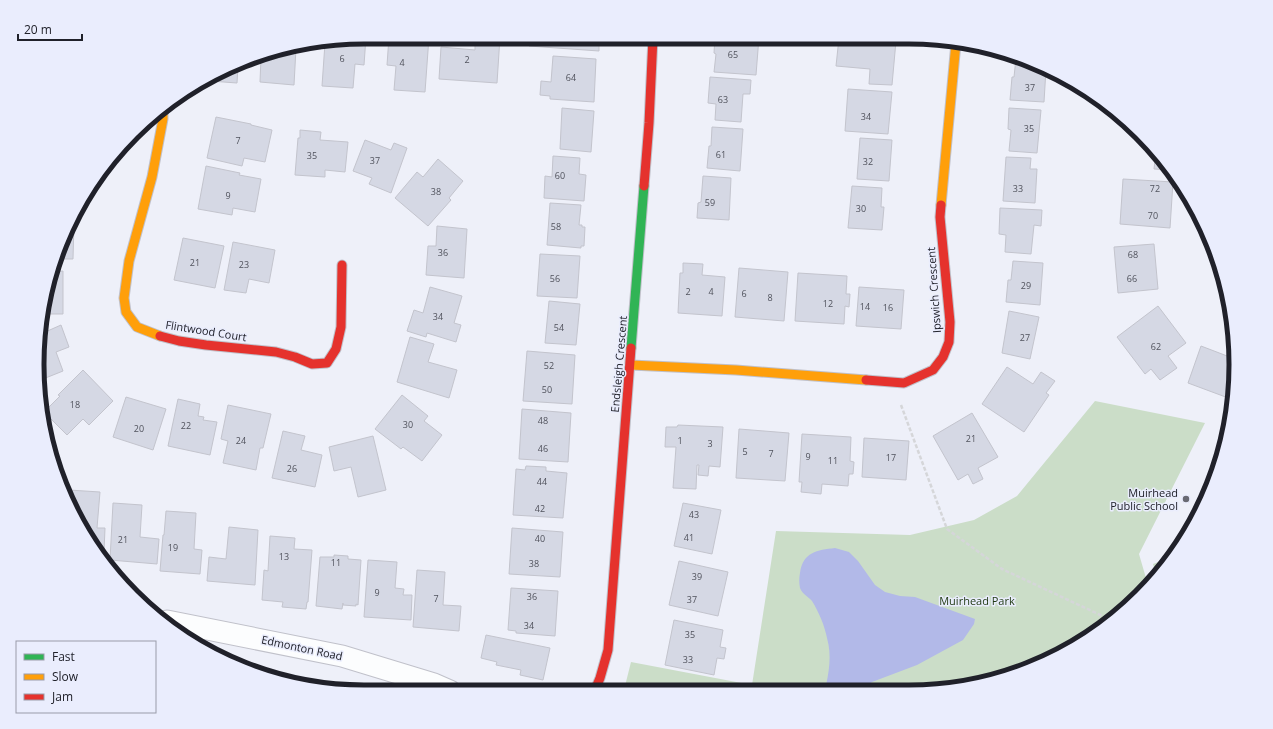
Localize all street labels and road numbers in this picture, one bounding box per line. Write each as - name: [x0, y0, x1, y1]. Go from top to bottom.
- street label: Ipswich Crescent: [923, 246, 944, 334]
- street label: Endsleigh Crescent: [607, 315, 630, 413]
- street label: Flintwood Court: [164, 317, 248, 344]
- street label: Edmonton Road: [260, 632, 344, 663]

